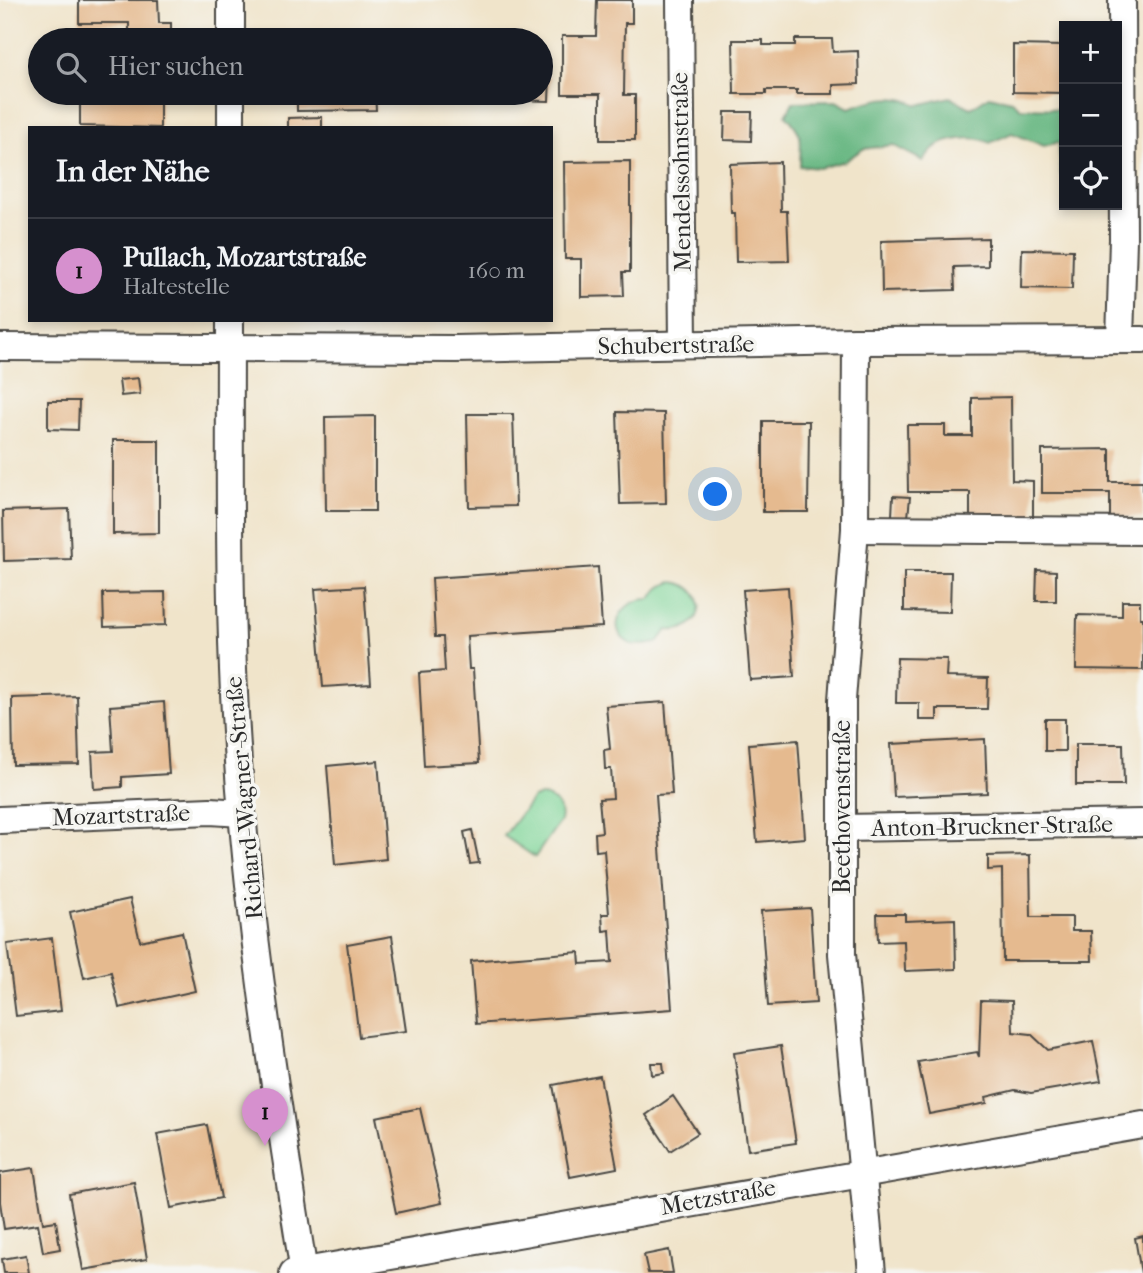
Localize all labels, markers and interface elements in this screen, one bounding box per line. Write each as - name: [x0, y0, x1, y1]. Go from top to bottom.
- map controls: [1059, 21, 1122, 210]
- button: +: [1059, 21, 1122, 84]
- search box: [28, 28, 553, 105]
- icon: search: [52, 48, 90, 86]
- text: Hier suchen: [108, 51, 244, 82]
- street label: Mendelssohnstraße: [665, 72, 697, 272]
- button: −: [1059, 84, 1122, 147]
- button: locate: [1059, 147, 1122, 210]
- text: In der Nähe: [56, 154, 210, 189]
- text: Pullach, Mozartstraße: [123, 242, 366, 273]
- text: 1: [75, 257, 83, 284]
- text: 160 m: [468, 257, 525, 284]
- text: Haltestelle: [123, 273, 230, 300]
- street label: Schubertstraße: [597, 330, 755, 360]
- your location: [698, 477, 732, 511]
- street label: Richard-Wagner-Straße: [219, 675, 269, 921]
- street label: Beethovenstraße: [828, 720, 856, 894]
- street label: Mozartstraße: [51, 799, 191, 831]
- street label: Anton-Bruckner-Straße: [870, 810, 1113, 842]
- pin: 1: [242, 1088, 288, 1146]
- street label: Metzstraße: [658, 1173, 778, 1221]

